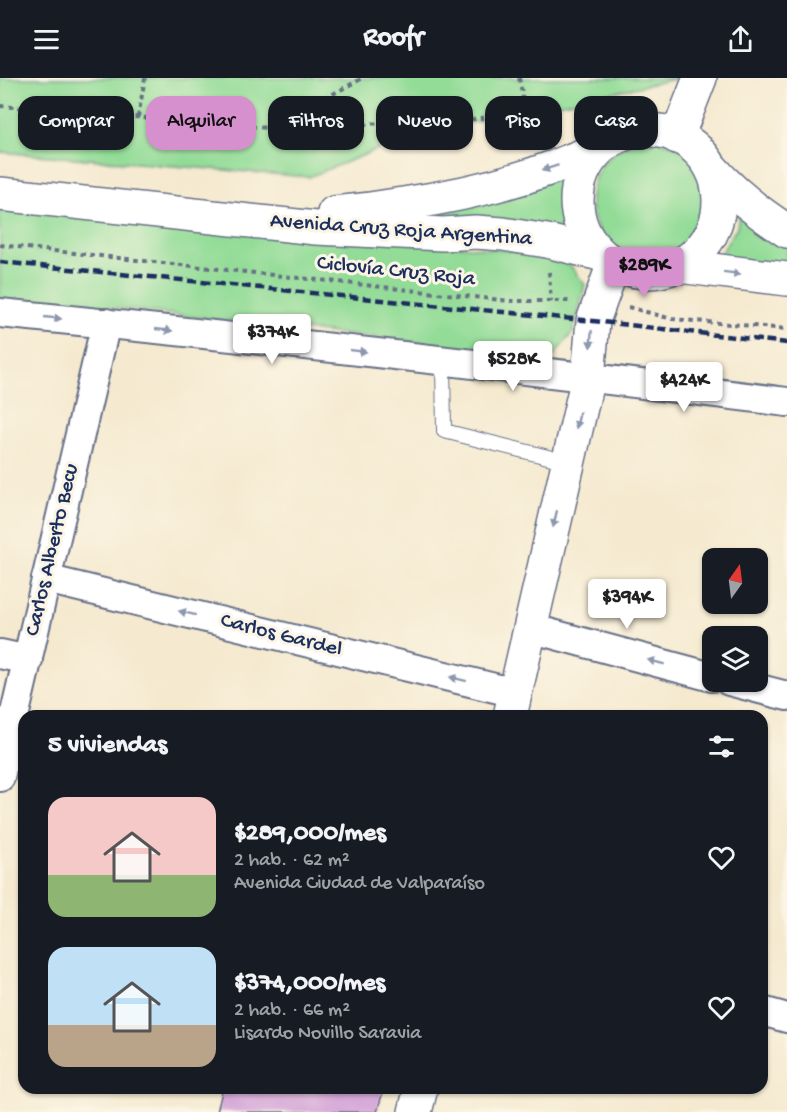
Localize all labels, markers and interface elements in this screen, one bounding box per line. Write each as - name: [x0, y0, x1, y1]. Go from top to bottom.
- icon: menu: [30, 23, 63, 56]
- text: Roofr: [364, 23, 424, 55]
- icon: share: [724, 23, 757, 56]
- chip: Comprar: [18, 96, 134, 150]
- chip: Alquilar: [146, 96, 256, 150]
- chip: Filtros: [268, 96, 364, 150]
- chip: Nuevo: [376, 96, 473, 150]
- chip: Piso: [485, 96, 562, 150]
- chip: Casa: [574, 96, 658, 150]
- one-way arrow: [541, 164, 559, 174]
- street label: Avenida Cruz Roja Argentina: [269, 209, 534, 253]
- pin: $289K: [602, 247, 686, 298]
- street label: Ciclovía Cruz Roja: [316, 251, 477, 293]
- text: $289K: [619, 255, 669, 278]
- one-way arrow: [723, 268, 742, 278]
- one-way arrow: [43, 313, 62, 323]
- pin: $374K: [230, 314, 314, 365]
- text: $374K: [247, 322, 297, 345]
- one-way arrow: [154, 325, 173, 335]
- one-way arrow: [586, 330, 596, 349]
- pin: $528K: [471, 341, 555, 392]
- one-way arrow: [348, 346, 367, 356]
- text: $528K: [487, 349, 539, 372]
- pin: $424K: [642, 362, 726, 413]
- text: $424K: [660, 370, 708, 393]
- one-way arrow: [573, 410, 582, 429]
- street label: Carlos Alberto Becu: [21, 461, 85, 639]
- one-way arrow: [550, 510, 559, 529]
- north arrow: [702, 548, 768, 614]
- map controls: [702, 548, 768, 692]
- pin: $394K: [585, 579, 669, 630]
- text: $394K: [602, 587, 652, 610]
- one-way arrow: [178, 608, 196, 618]
- street label: Carlos Gardel: [217, 608, 345, 664]
- button: layers: [702, 626, 768, 692]
- one-way arrow: [647, 656, 665, 666]
- one-way arrow: [449, 673, 467, 683]
- icon: filters: [705, 730, 738, 763]
- text: 5 viviendas: [48, 731, 167, 762]
- text: $289,000/mes: [234, 819, 386, 850]
- icon: home: [96, 821, 168, 893]
- icon: heart: [705, 841, 738, 874]
- text: 2 hab. · 62 m²: [234, 850, 350, 873]
- text: Avenida Ciudad de Valparaíso: [234, 873, 485, 896]
- text: $374,000/mes: [234, 969, 385, 1000]
- icon: home: [96, 971, 168, 1043]
- icon: heart: [705, 991, 738, 1024]
- text: 2 hab. · 66 m²: [234, 1000, 350, 1023]
- text: Lisardo Novillo Saravia: [234, 1023, 421, 1046]

